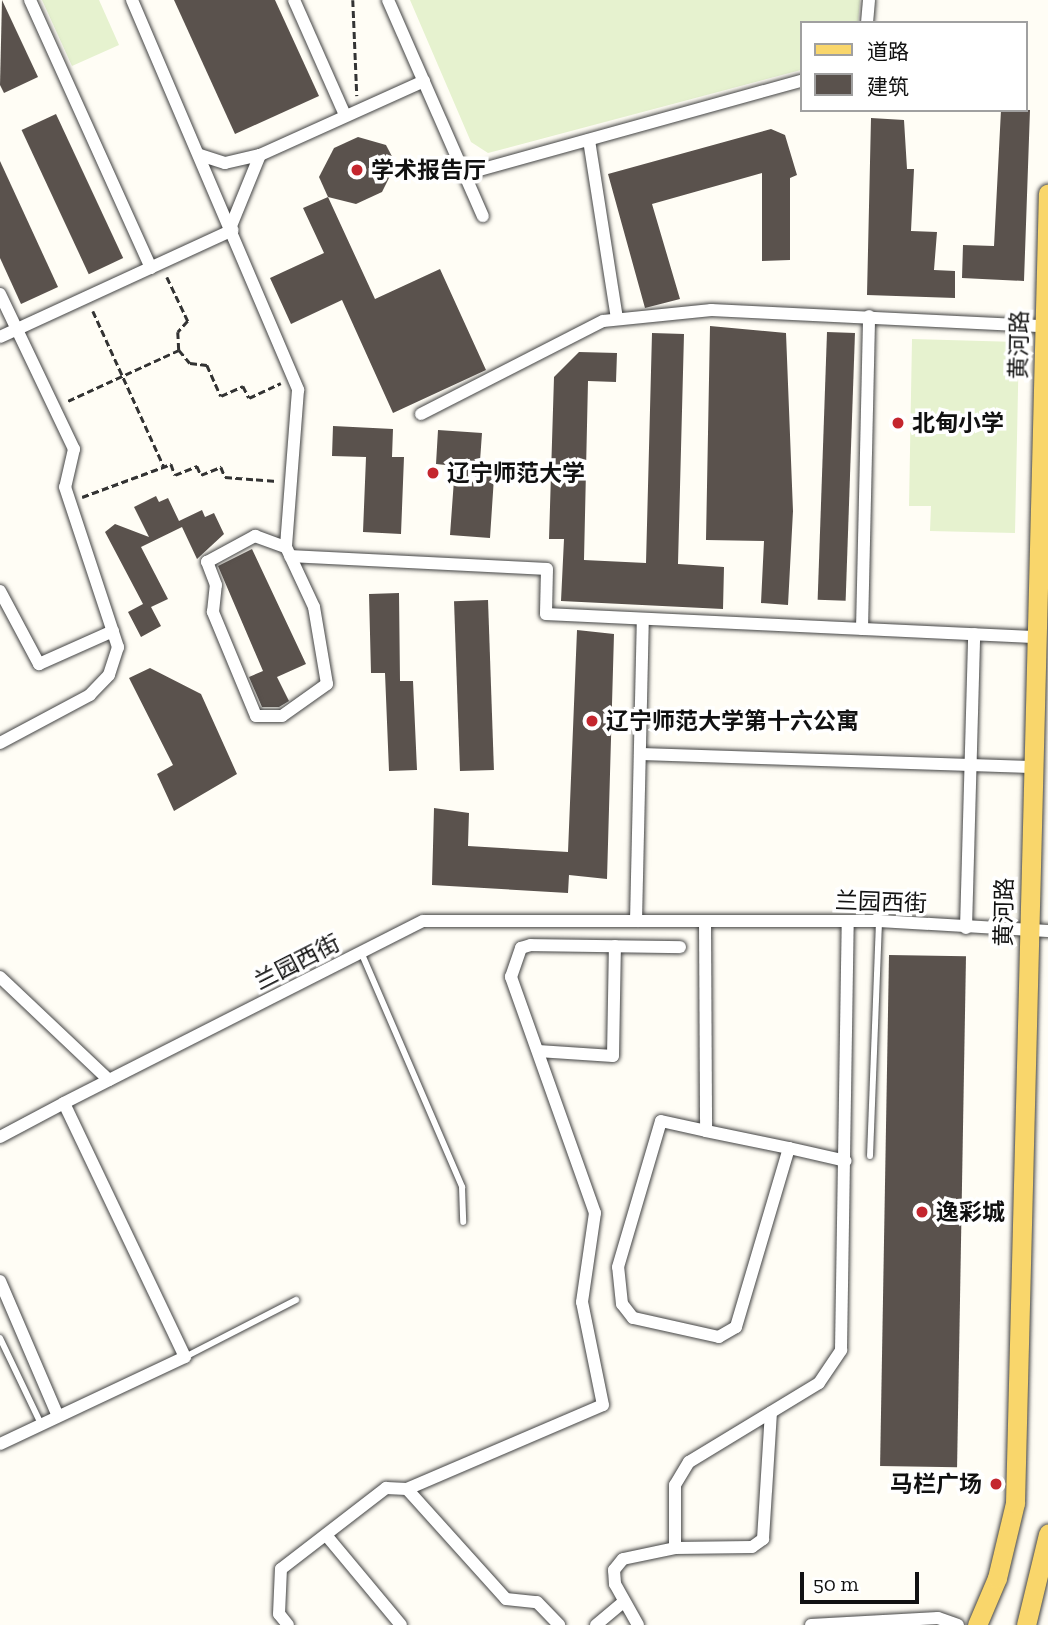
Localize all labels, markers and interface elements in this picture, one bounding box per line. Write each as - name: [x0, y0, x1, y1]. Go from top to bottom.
- legend: [800, 21, 1027, 112]
- text: 道路: [867, 39, 909, 64]
- text: 建筑: [867, 74, 909, 99]
- place label: 学术报告厅: [371, 156, 486, 184]
- marker: 学术报告厅: [349, 162, 365, 178]
- street label: 黄河路: [1005, 310, 1033, 380]
- place label: 北甸小学: [912, 409, 1004, 437]
- marker: 北甸小学: [890, 415, 906, 431]
- place label: 辽宁师范大学: [447, 459, 585, 487]
- marker: 辽宁师范大学: [425, 465, 441, 481]
- place label: 辽宁师范大学第十六公寓: [606, 707, 859, 735]
- marker: 辽宁师范大学第十六公寓: [584, 713, 600, 729]
- street label: 黄河路: [990, 877, 1018, 947]
- street label: 兰园西街: [835, 887, 927, 917]
- street label: 兰园西街: [250, 929, 344, 995]
- place label: 逸彩城: [936, 1198, 1005, 1226]
- marker: 逸彩城: [914, 1204, 930, 1220]
- place label: 马栏广场: [890, 1470, 982, 1498]
- marker: 马栏广场: [988, 1476, 1004, 1492]
- scale bar: [803, 1558, 922, 1602]
- text: 50 m: [813, 1571, 859, 1596]

